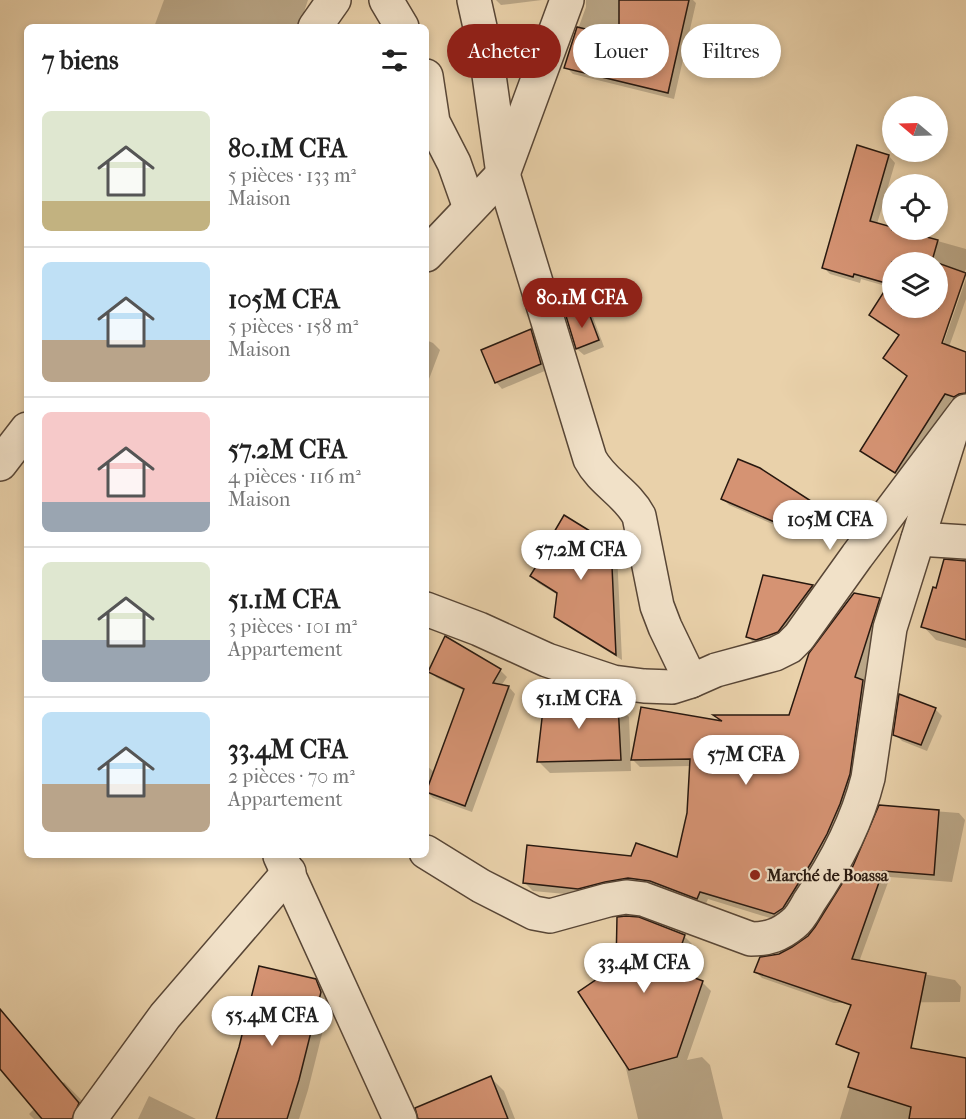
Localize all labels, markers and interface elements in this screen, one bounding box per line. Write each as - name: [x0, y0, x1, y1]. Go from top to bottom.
- chip: Acheter: [447, 24, 561, 78]
- chip: Louer: [573, 24, 669, 78]
- chip: Filtres: [681, 24, 781, 78]
- icon: filters: [378, 44, 411, 77]
- text: 7 biens: [42, 45, 119, 76]
- north arrow: [882, 96, 948, 162]
- map controls: [882, 96, 948, 318]
- text: 80.1M CFA: [228, 133, 347, 164]
- icon: home: [90, 135, 162, 207]
- text: 5 pièces · 133 m²: [228, 164, 356, 187]
- button: locate: [882, 174, 948, 240]
- text: Maison: [228, 187, 290, 210]
- button: layers: [882, 252, 948, 318]
- pin: 80.1M CFA: [513, 278, 651, 329]
- text: 105M CFA: [228, 284, 340, 315]
- icon: home: [90, 286, 162, 358]
- text: 80.1M CFA: [536, 286, 628, 309]
- text: 5 pièces · 158 m²: [228, 315, 358, 338]
- text: Maison: [228, 338, 290, 361]
- text: 57.2M CFA: [228, 434, 347, 465]
- icon: home: [90, 436, 162, 508]
- text: 4 pièces · 116 m²: [228, 465, 361, 488]
- text: Maison: [228, 488, 290, 511]
- pin: 105M CFA: [768, 500, 892, 551]
- text: 105M CFA: [787, 508, 873, 531]
- pin: 57.2M CFA: [512, 530, 650, 581]
- text: 57.2M CFA: [535, 538, 627, 561]
- text: 51.1M CFA: [228, 584, 340, 615]
- icon: home: [90, 586, 162, 658]
- text: 3 pièces · 101 m²: [228, 615, 357, 638]
- text: Appartement: [228, 638, 343, 661]
- pin: 51.1M CFA: [510, 679, 648, 730]
- text: 51.1M CFA: [536, 687, 622, 710]
- text: 33.4M CFA: [228, 734, 348, 765]
- pin: 57M CFA: [691, 735, 801, 786]
- icon: home: [90, 736, 162, 808]
- text: 57M CFA: [707, 743, 785, 766]
- text: 2 pièces · 70 m²: [228, 765, 355, 788]
- text: Appartement: [228, 788, 343, 811]
- place label: Marché de Boassa: [766, 866, 889, 885]
- marker: Marché de Boassa: [748, 868, 762, 882]
- pin: 33.4M CFA: [575, 943, 713, 994]
- text: 33.4M CFA: [598, 951, 690, 974]
- pin: 55.4M CFA: [203, 996, 341, 1047]
- text: 55.4M CFA: [226, 1004, 318, 1027]

